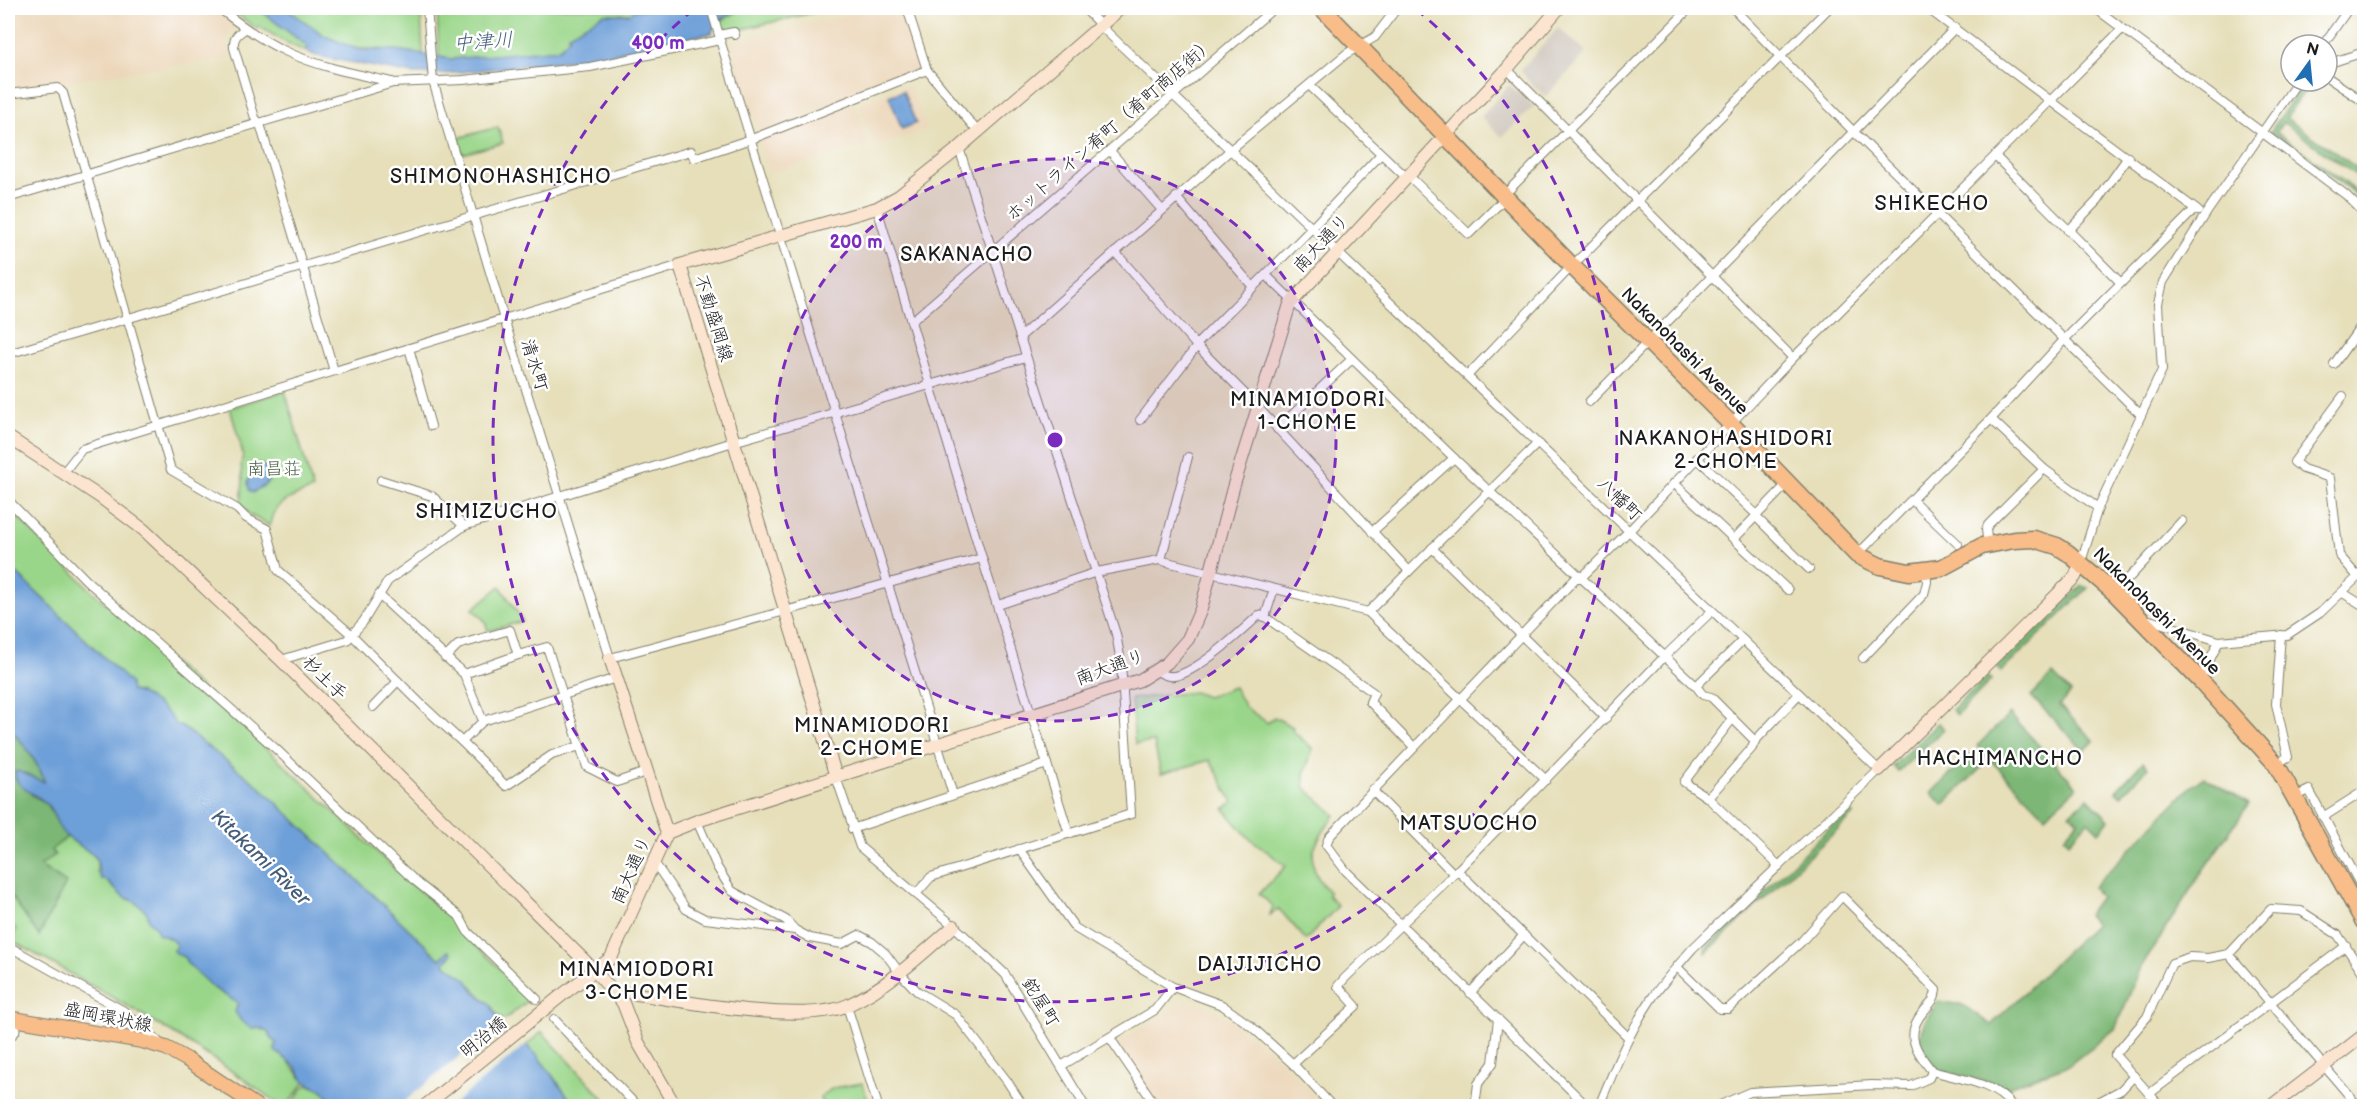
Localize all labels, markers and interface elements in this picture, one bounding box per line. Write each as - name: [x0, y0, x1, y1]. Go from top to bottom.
- water label: 中津川: [452, 28, 514, 56]
- text: 400 m: [631, 33, 685, 54]
- street label: ホットライン肴町（肴町商店街）: [1002, 33, 1219, 226]
- north arrow: [2279, 33, 2339, 93]
- text: N: [2304, 39, 2321, 61]
- district label: SHIMONOHASHICHO: [390, 165, 612, 189]
- district label: SHIKECHO: [1875, 192, 1989, 216]
- street label: 南大通り: [1289, 210, 1354, 277]
- text: 200 m: [829, 232, 883, 253]
- district label: SAKANACHO: [900, 243, 1034, 267]
- street label: 不動盛岡線: [690, 272, 737, 364]
- street label: Nakanohashi Avenue: [1617, 283, 1753, 420]
- street label: 清水町: [517, 336, 552, 394]
- district label: MINAMIODORI 1-CHOME: [1230, 388, 1386, 435]
- district label: NAKANOHASHIDORI 2-CHOME: [1619, 427, 1833, 474]
- centre of rings: [1045, 430, 1065, 450]
- park label: 南昌荘: [247, 459, 301, 480]
- street label: 八幡町: [1593, 473, 1646, 526]
- district label: SHIMIZUCHO: [416, 500, 558, 524]
- street label: Nakanohashi Avenue: [2089, 543, 2225, 680]
- street label: 南大通り: [1073, 645, 1148, 690]
- street label: 杉土手: [298, 652, 351, 705]
- district label: MINAMIODORI 2-CHOME: [794, 714, 950, 761]
- district label: HACHIMANCHO: [1917, 747, 2083, 771]
- water label: Kitakami River: [206, 805, 316, 912]
- district label: MATSUOCHO: [1400, 812, 1538, 836]
- street label: 南大通り: [607, 833, 656, 907]
- district label: DAIJIJICHO: [1197, 953, 1323, 977]
- district label: MINAMIODORI 3-CHOME: [559, 958, 715, 1005]
- street label: 鉈屋町: [1017, 974, 1064, 1031]
- street label: 盛岡環状線: [62, 999, 154, 1036]
- street label: 明治橋: [456, 1012, 511, 1063]

